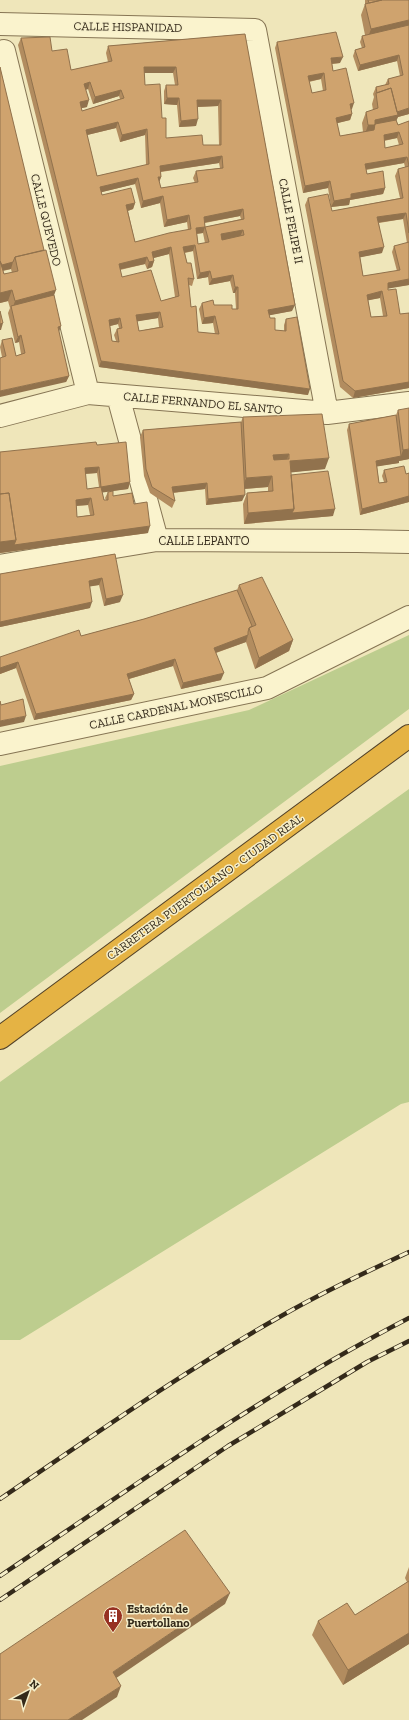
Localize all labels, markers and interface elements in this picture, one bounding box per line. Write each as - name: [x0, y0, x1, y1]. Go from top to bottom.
- street label: CALLE HISPANIDAD: [73, 19, 183, 35]
- street label: CALLE QUEVEDO: [28, 172, 64, 268]
- street label: CALLE FELIPE II: [276, 177, 306, 265]
- street label: CALLE FERNANDO EL SANTO: [123, 389, 283, 417]
- street label: CALLE LEPANTO: [158, 534, 250, 548]
- street label: CALLE CARDENAL MONESCILLO: [88, 682, 264, 732]
- street label: CARRETERA PUERTOLLANO - CIUDAD REAL: [104, 811, 306, 963]
- place label: Estación de Puertollano: [127, 1602, 190, 1630]
- building icon: Estación de Puertollano: [102, 1605, 124, 1633]
- north arrow: [8, 1672, 48, 1712]
- text: N: [27, 1677, 42, 1693]

